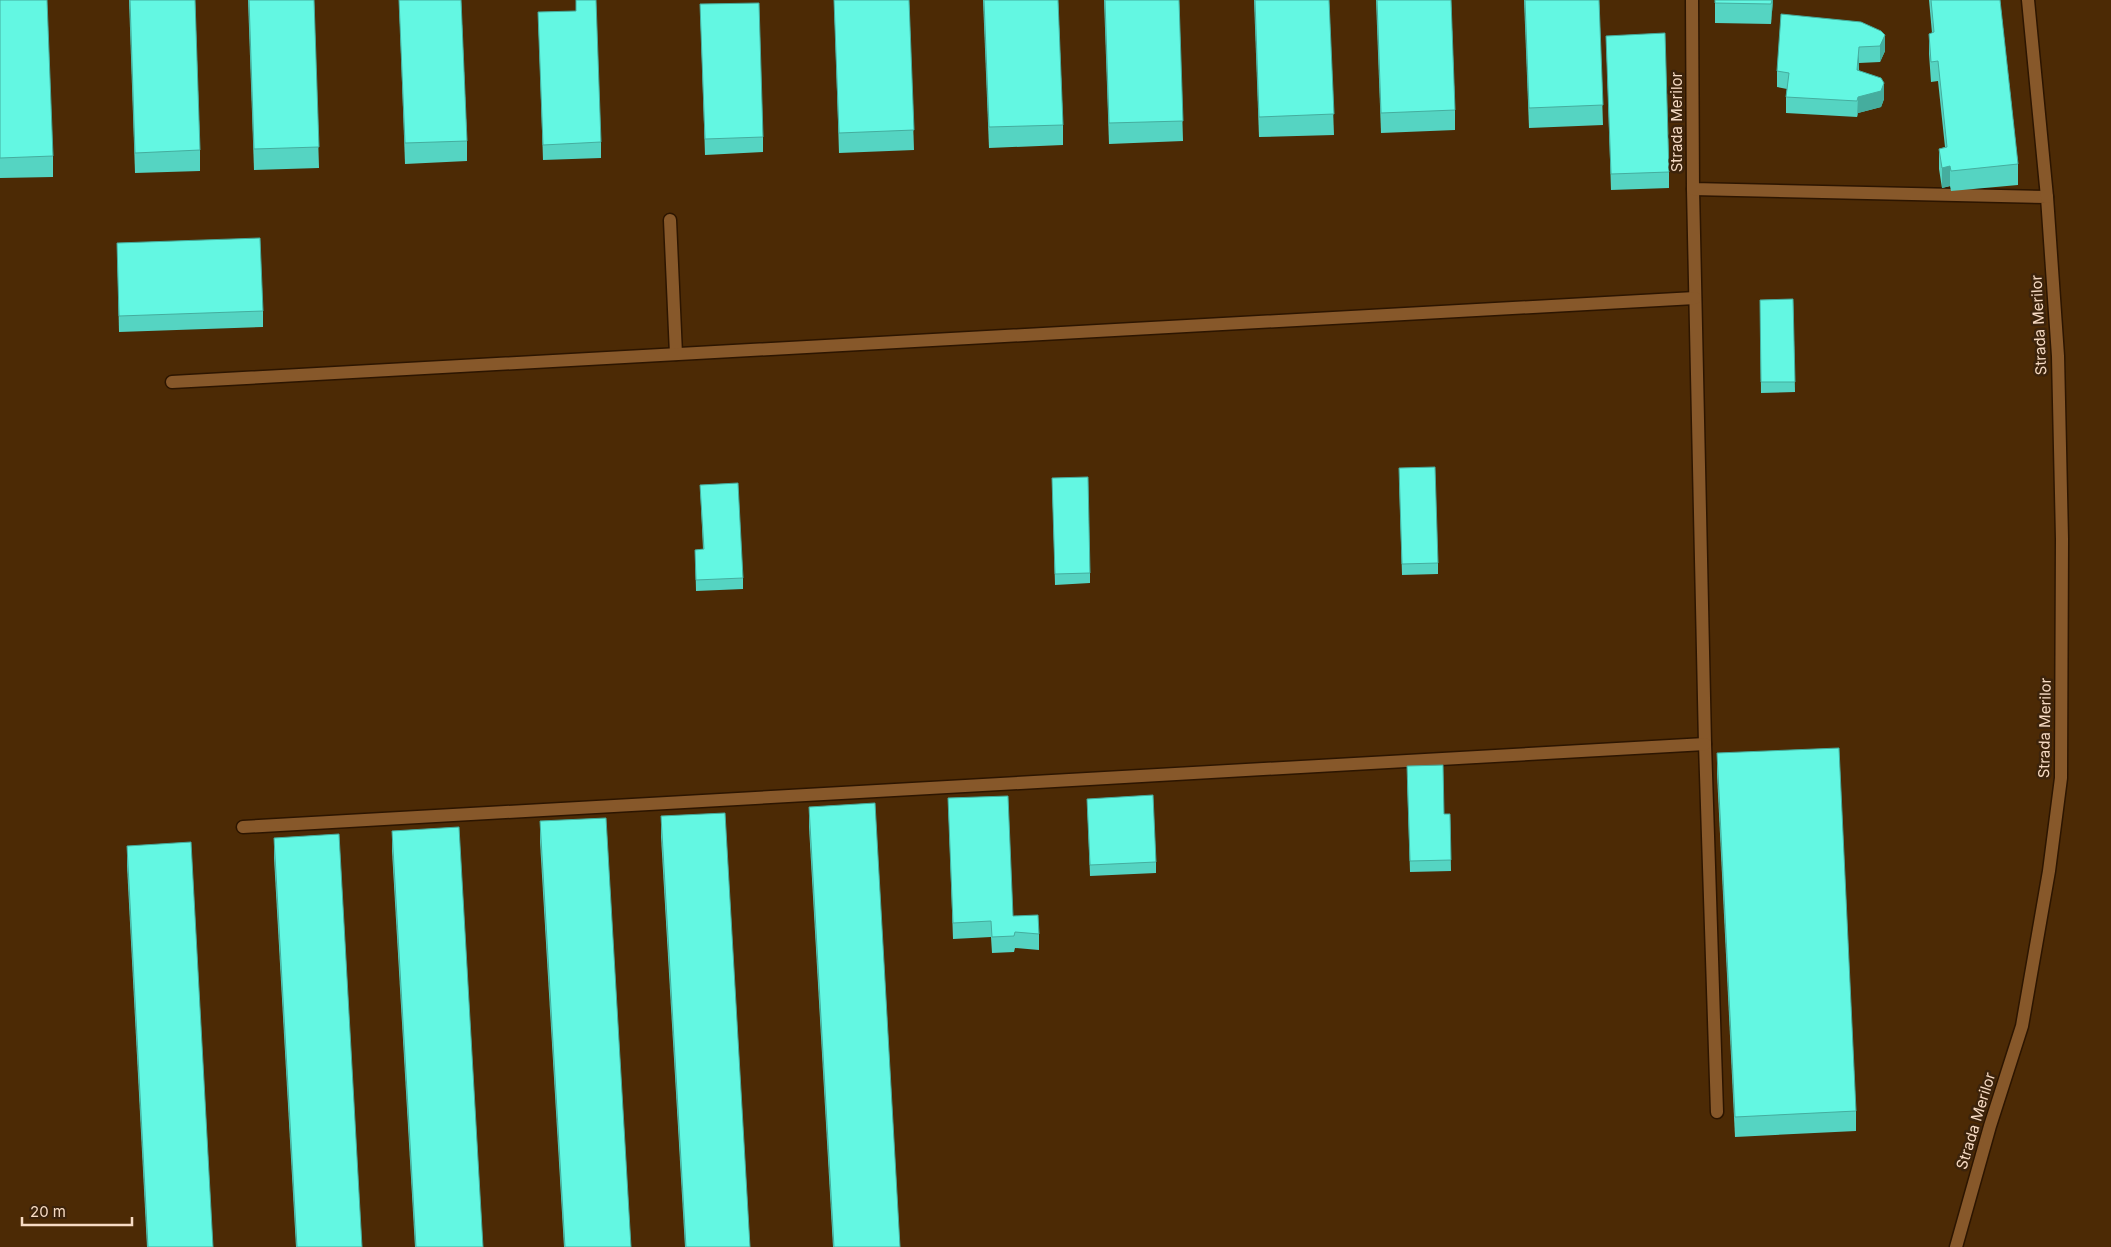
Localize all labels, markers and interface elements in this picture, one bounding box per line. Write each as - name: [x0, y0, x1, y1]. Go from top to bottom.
- street label: Strada Merilor: [1667, 71, 1686, 172]
- street label: Strada Merilor: [2026, 274, 2051, 376]
- street label: Strada Merilor: [2034, 677, 2055, 778]
- street label: Strada Merilor: [1952, 1070, 1999, 1172]
- scale bar: [22, 1194, 132, 1226]
- text: 20 m: [30, 1202, 66, 1221]

